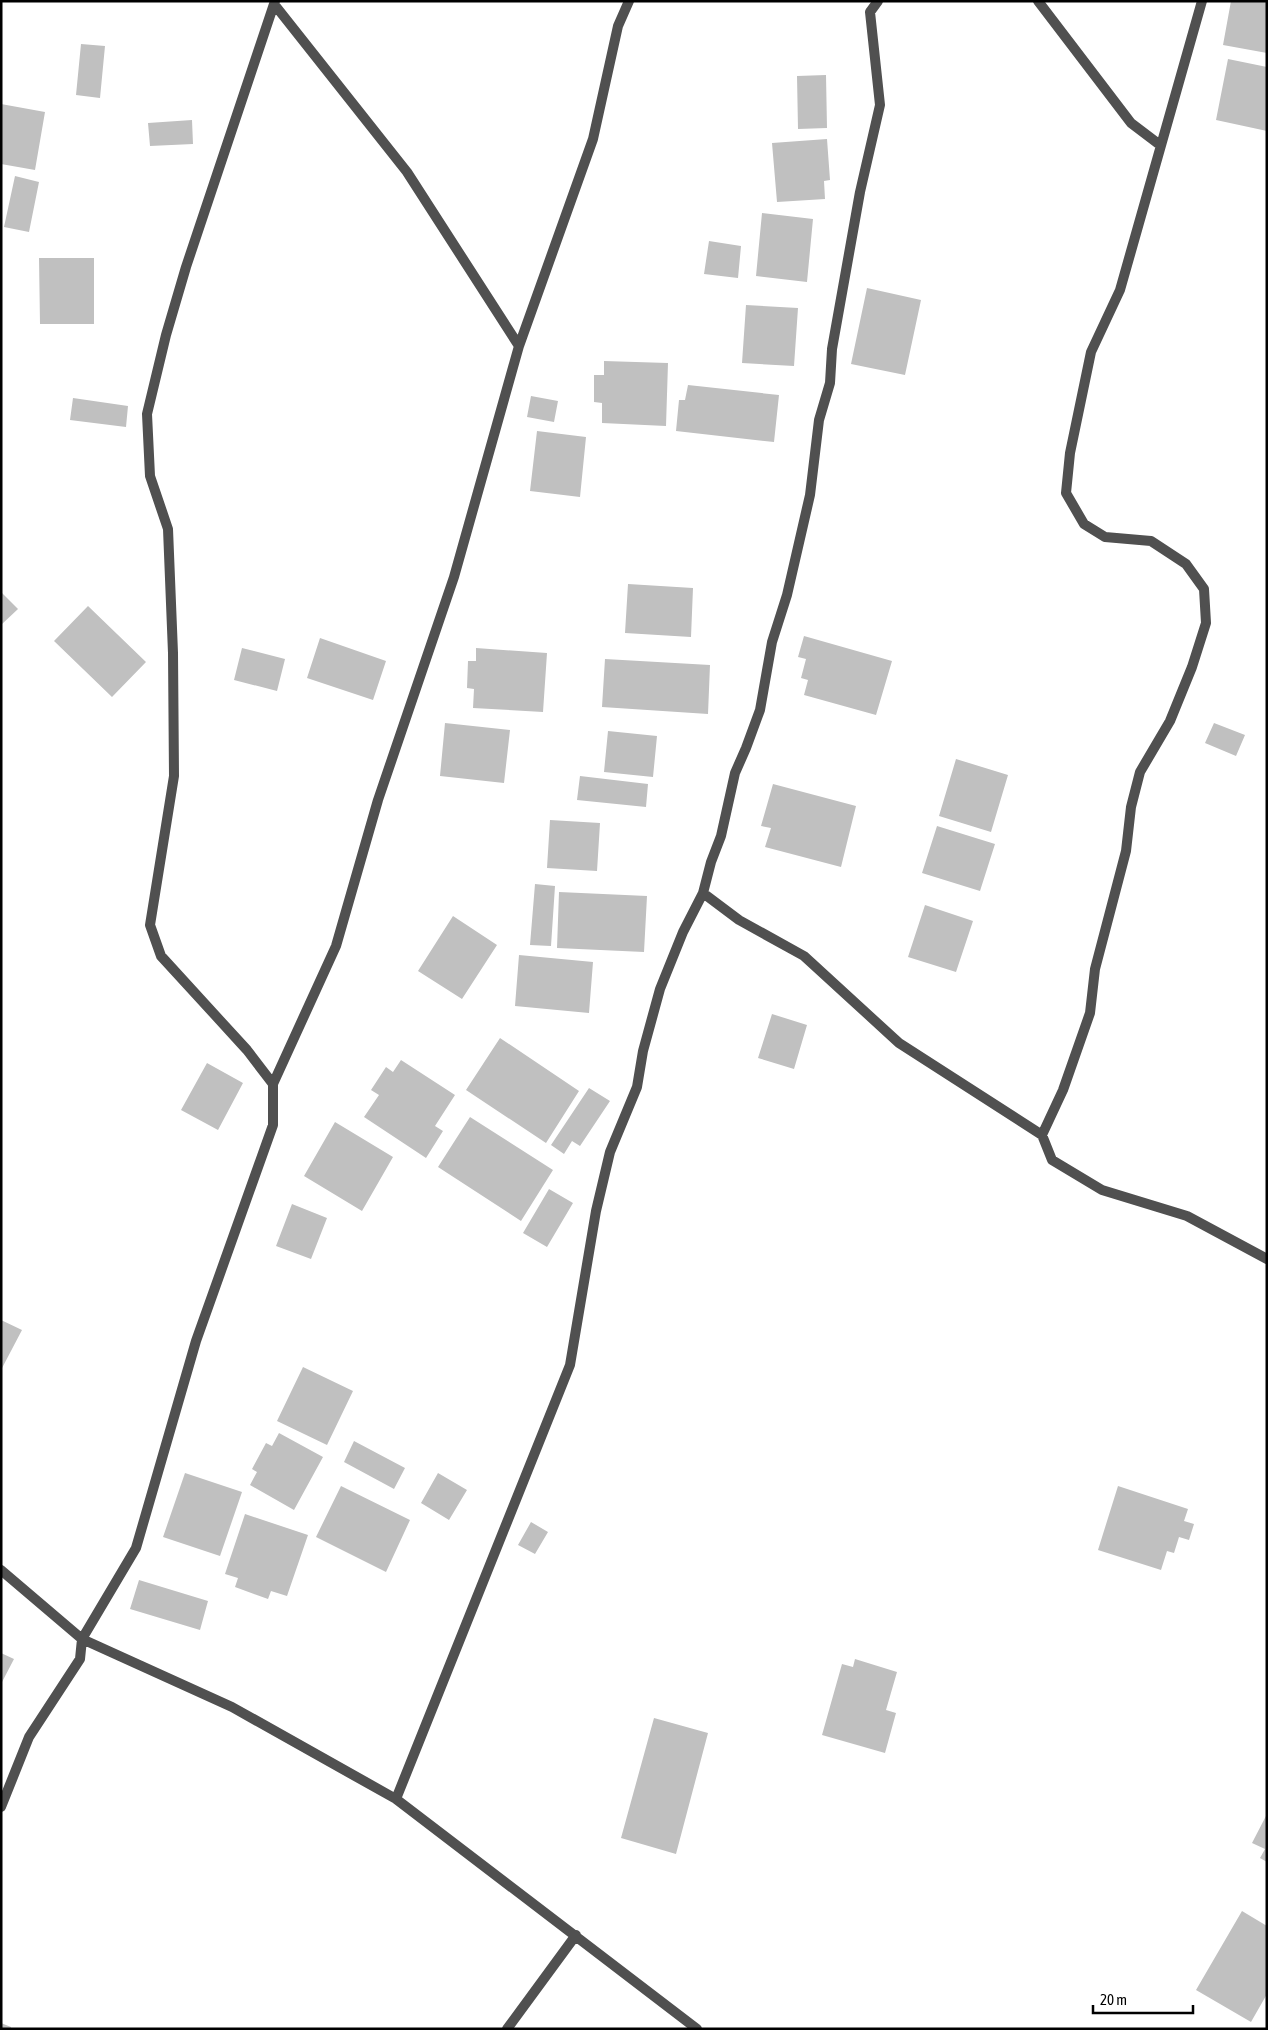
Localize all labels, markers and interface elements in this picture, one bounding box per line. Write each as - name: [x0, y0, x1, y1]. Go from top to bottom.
- scale bar: [1093, 1982, 1193, 2014]
- text: 20 m: [1100, 1991, 1127, 2008]

